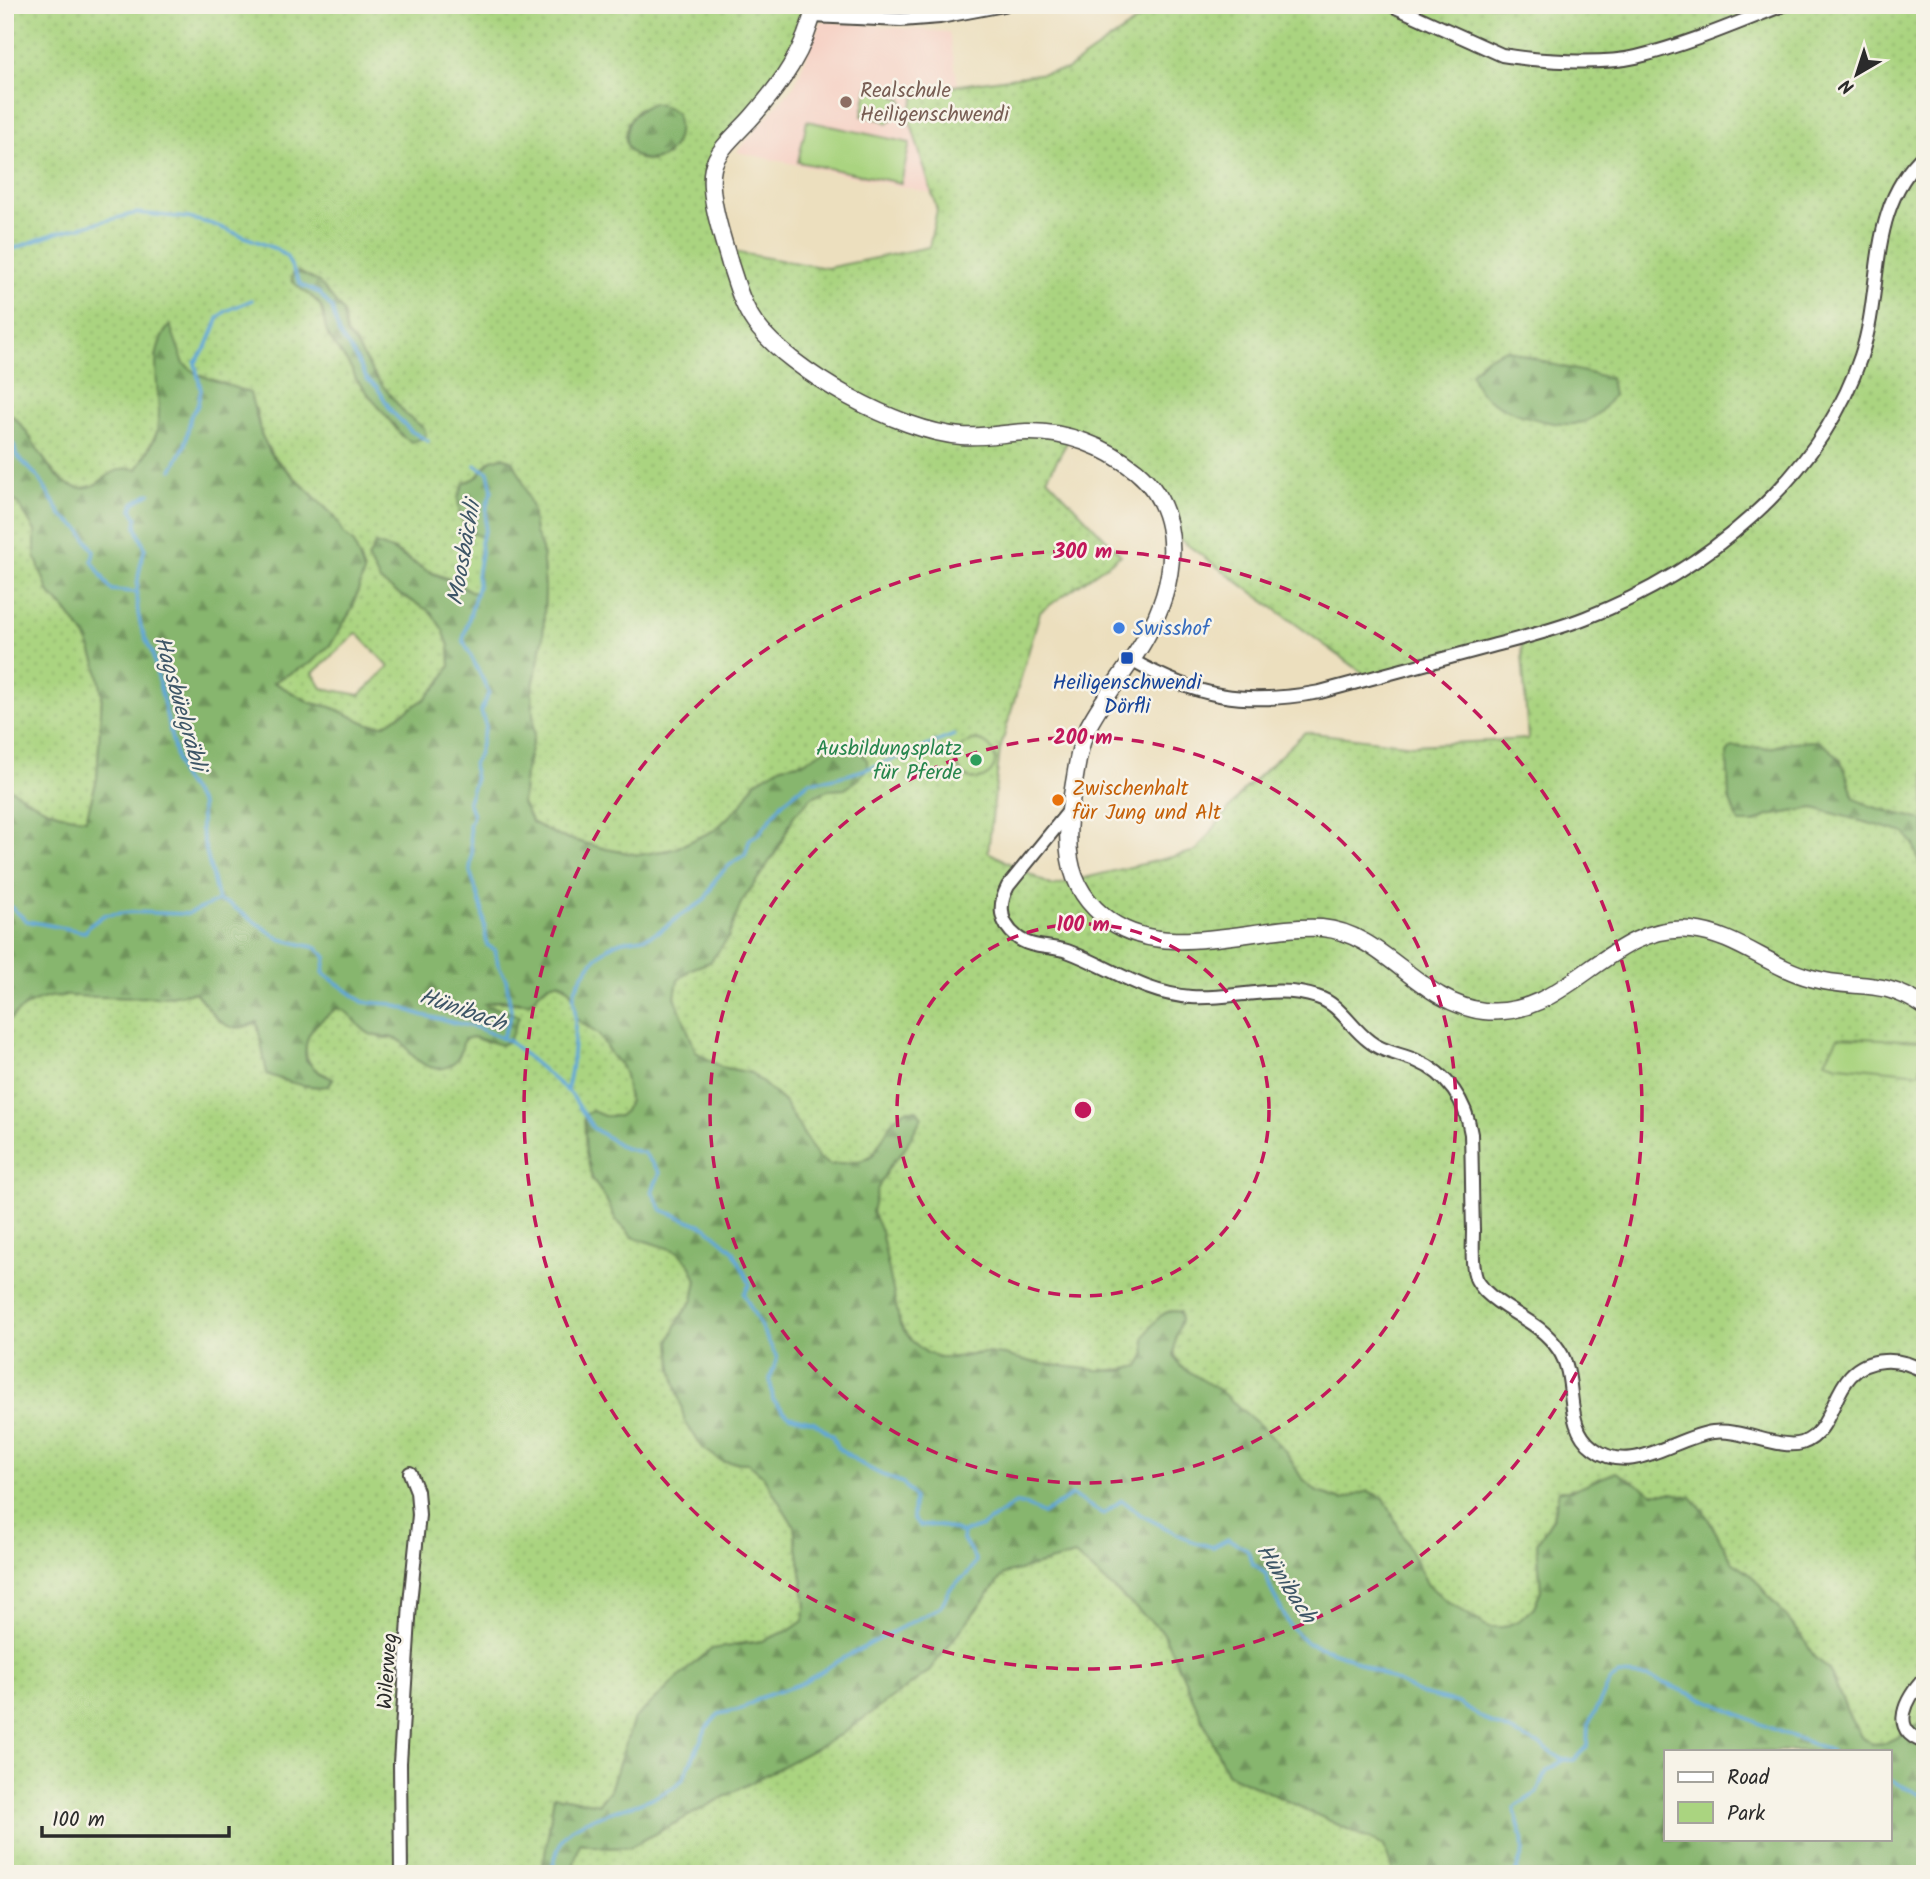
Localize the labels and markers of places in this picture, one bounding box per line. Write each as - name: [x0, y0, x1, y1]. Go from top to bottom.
- place label: Realschule Heiligenschwendi: [860, 75, 1010, 132]
- marker: Realschule Heiligenschwendi: [838, 94, 854, 110]
- place label: Swisshof: [1133, 613, 1212, 646]
- marker: Swisshof: [1111, 620, 1127, 636]
- marker: Heiligenschwendi Dörfli: [1119, 650, 1135, 666]
- place label: Heiligenschwendi Dörfli: [1052, 667, 1203, 724]
- place label: Ausbildungsplatz für Pferde: [816, 733, 963, 790]
- marker: Ausbildungsplatz für Pferde: [968, 752, 984, 768]
- place label: Zwischenhalt für Jung und Alt: [1072, 773, 1222, 830]
- marker: Zwischenhalt für Jung und Alt: [1050, 792, 1066, 808]
- centre of rings: [1071, 1098, 1095, 1122]

